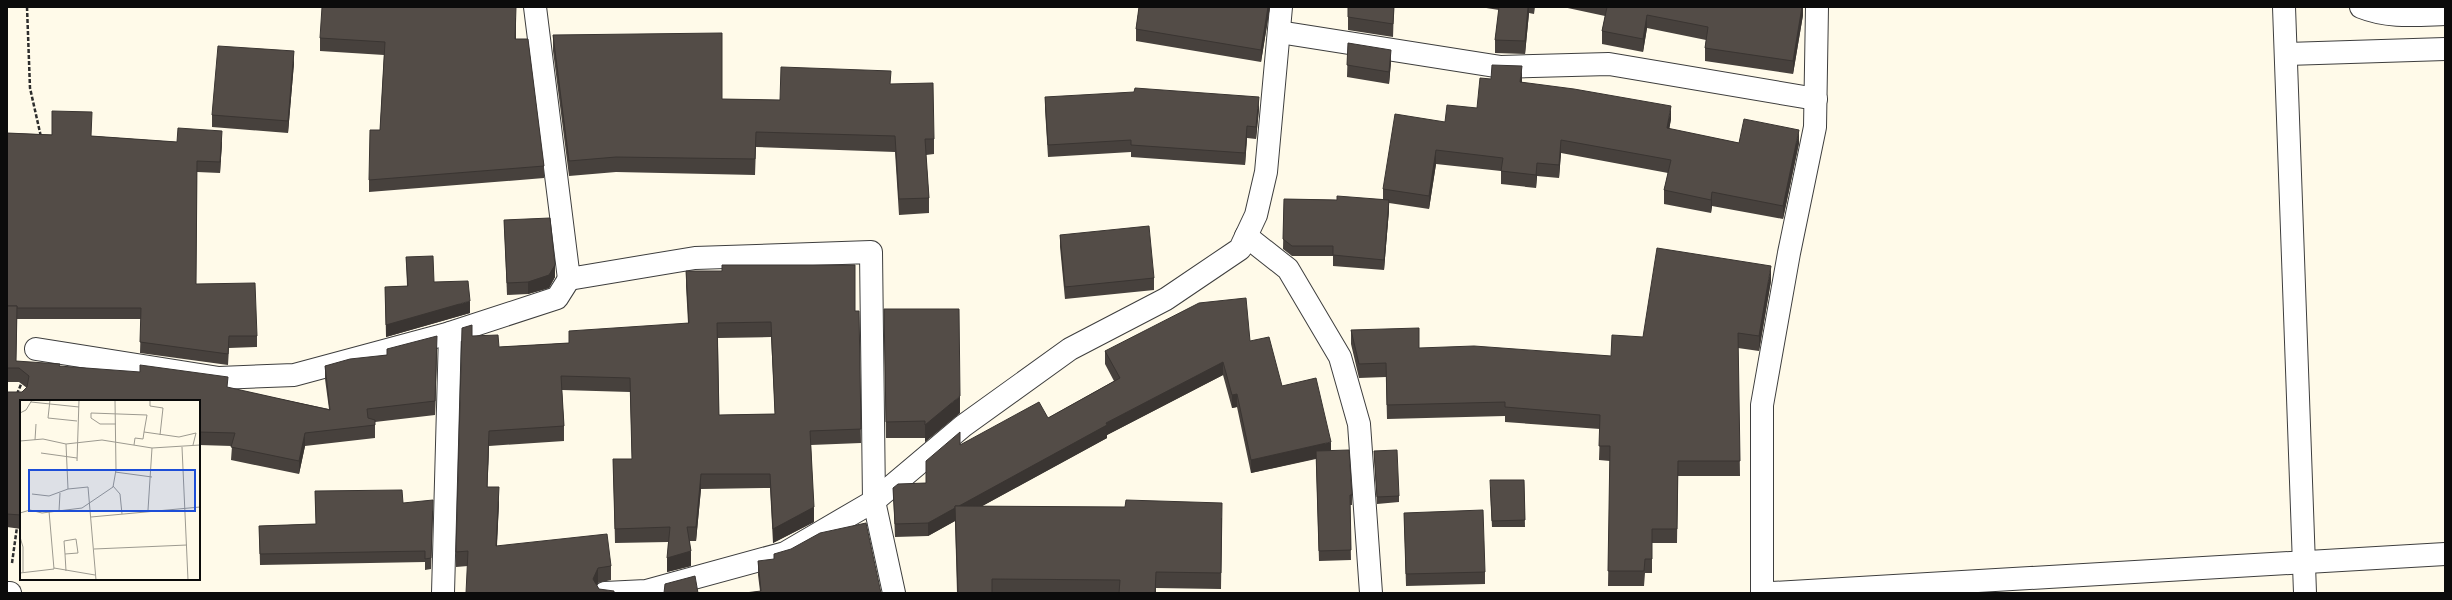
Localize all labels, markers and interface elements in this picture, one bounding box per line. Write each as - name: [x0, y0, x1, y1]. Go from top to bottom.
- inset map: [20, 400, 200, 580]

